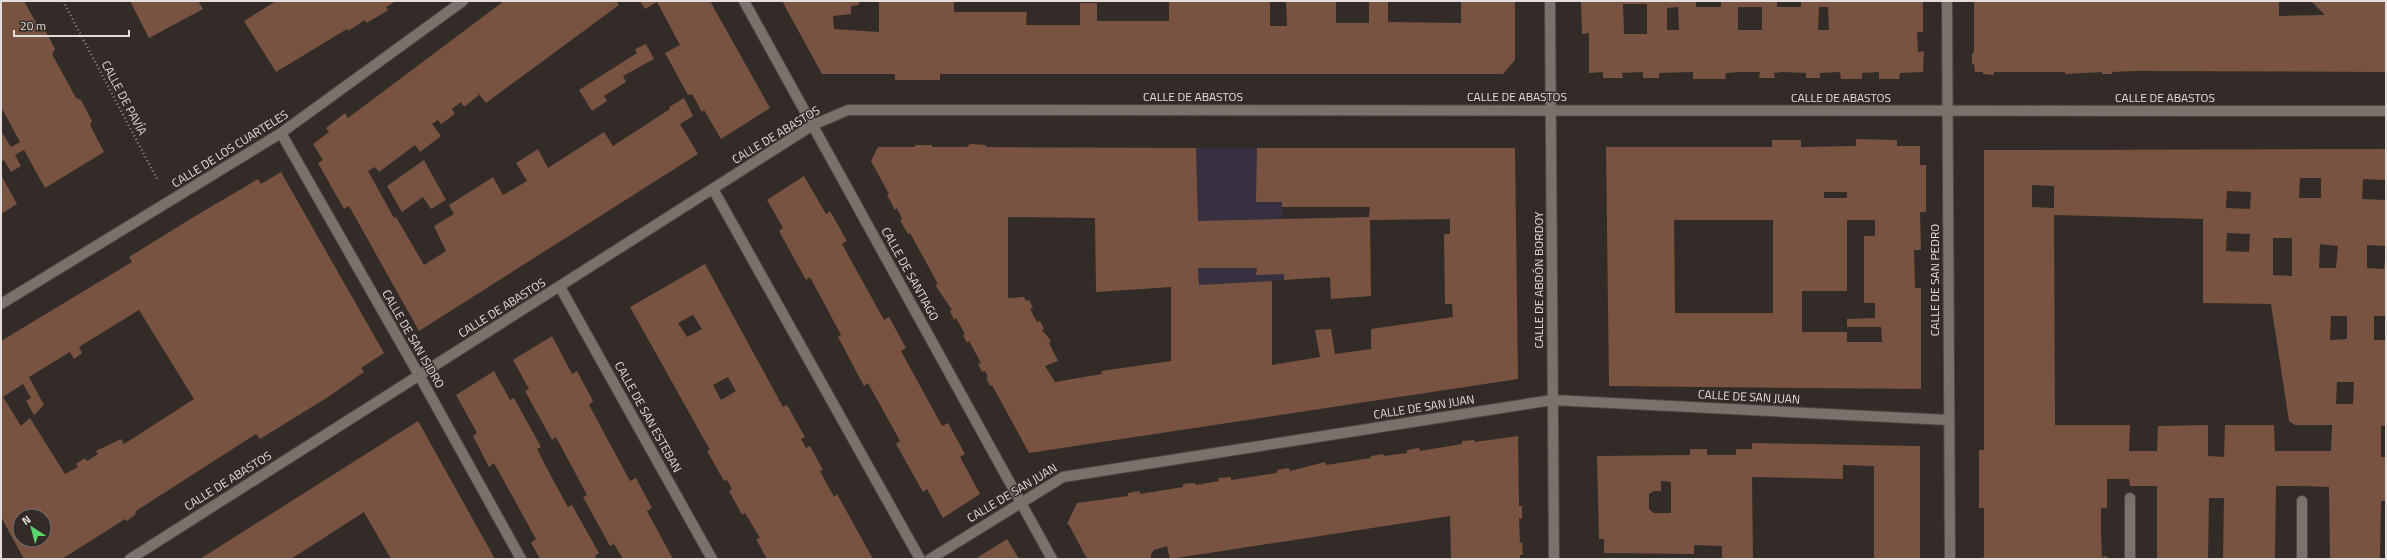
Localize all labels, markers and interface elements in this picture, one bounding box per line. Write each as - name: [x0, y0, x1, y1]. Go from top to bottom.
- scale bar: [14, 12, 129, 38]
- text: 20 m: [20, 16, 46, 35]
- street label: CALLE DE PAVÍA: [97, 57, 152, 138]
- street label: CALLE DE ABASTOS: [1143, 87, 1243, 106]
- street label: CALLE DE ABASTOS: [1467, 87, 1567, 106]
- street label: CALLE DE ABASTOS: [1791, 88, 1891, 107]
- street label: CALLE DE ABASTOS: [2115, 88, 2215, 107]
- street label: CALLE DE ABASTOS: [728, 101, 823, 168]
- street label: CALLE DE LOS CUARTELES: [168, 105, 292, 192]
- street label: CALLE DE ABDÓN BORDOY: [1529, 211, 1548, 348]
- street label: CALLE DE SANTIAGO: [877, 223, 944, 324]
- street label: CALLE DE SAN PEDRO: [1925, 224, 1944, 336]
- street label: CALLE DE ABASTOS: [454, 273, 549, 342]
- street label: CALLE DE SAN ISIDRO: [377, 286, 450, 392]
- street label: CALLE DE SAN ESTEBAN: [610, 358, 687, 476]
- street label: CALLE DE SAN JUAN: [1698, 384, 1801, 409]
- street label: CALLE DE SAN JUAN: [1372, 389, 1476, 424]
- street label: CALLE DE ABASTOS: [180, 446, 275, 515]
- street label: CALLE DE SAN JUAN: [963, 458, 1060, 527]
- north arrow: [12, 508, 52, 548]
- text: N: [18, 511, 34, 529]

